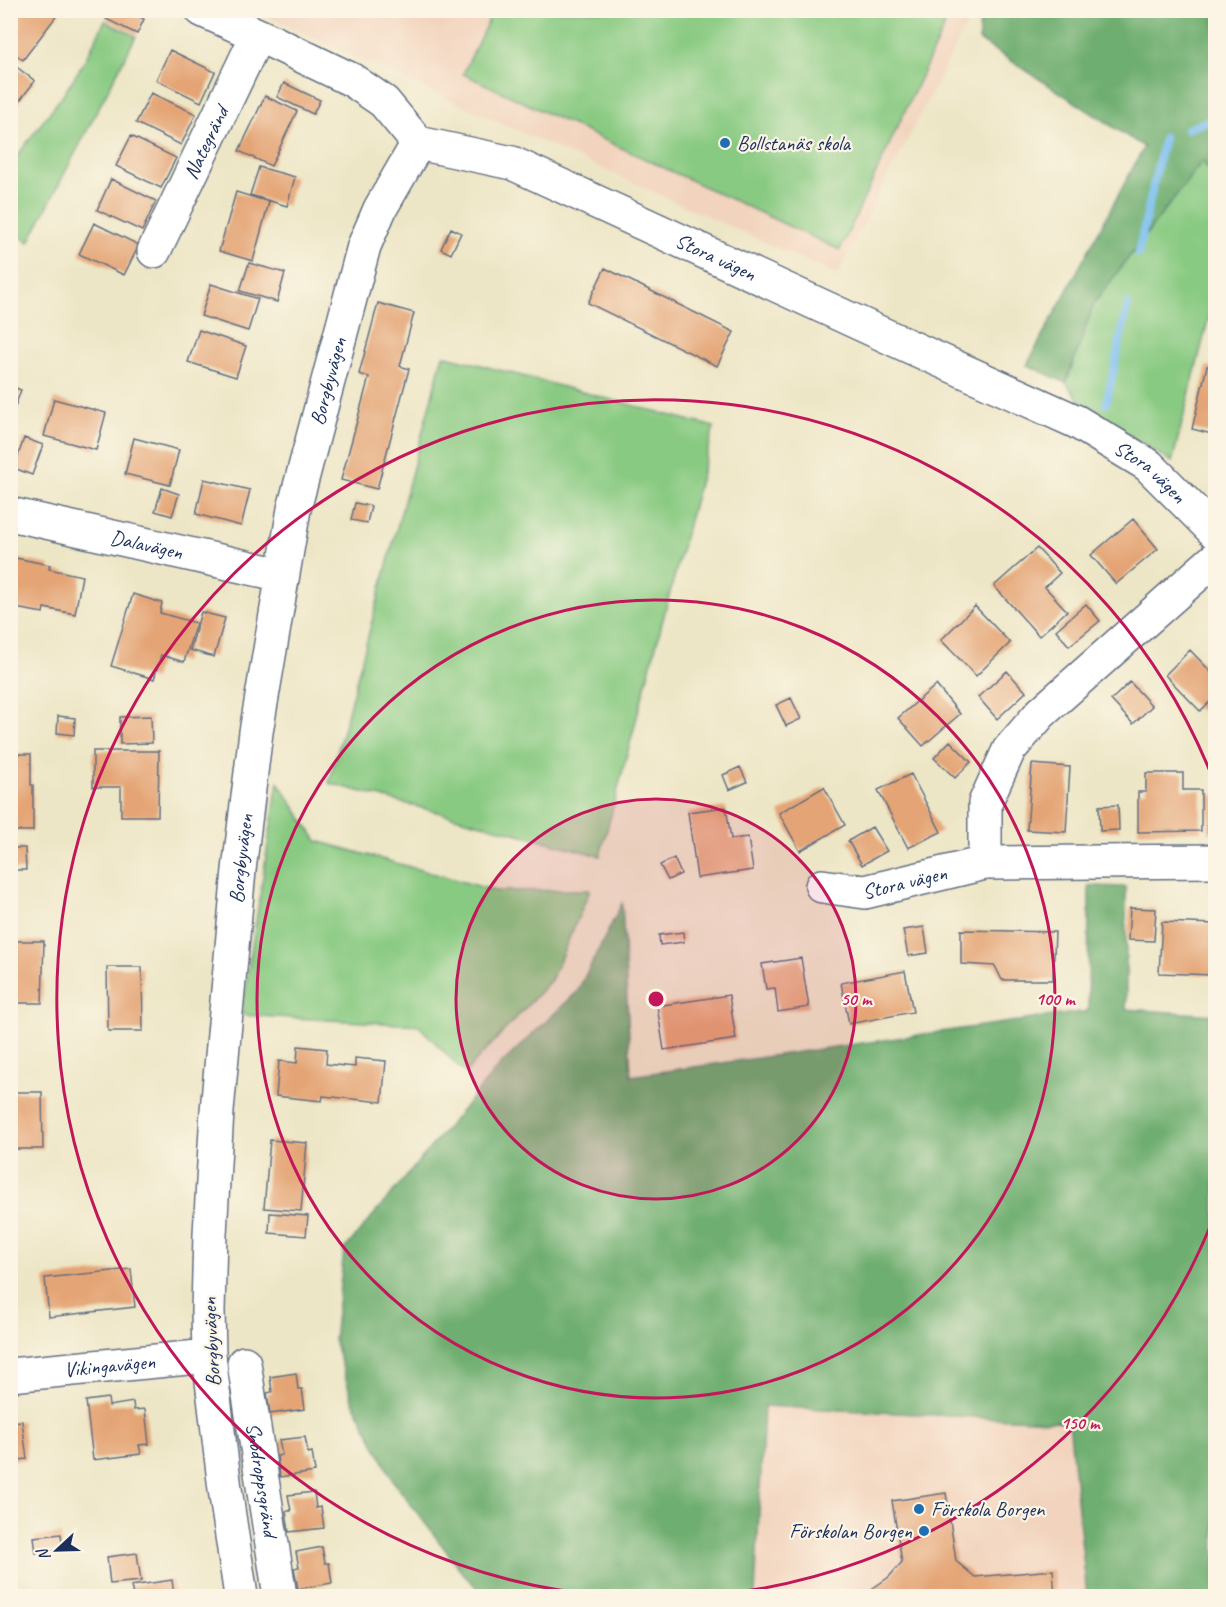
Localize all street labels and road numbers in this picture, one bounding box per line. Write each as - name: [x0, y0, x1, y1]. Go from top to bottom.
- street label: Nategränd: [177, 99, 236, 183]
- street label: Stora vägen: [671, 227, 761, 287]
- street label: Borgbyvägen: [304, 334, 352, 428]
- street label: Stora vägen: [1109, 435, 1192, 509]
- street label: Dalavägen: [108, 524, 186, 565]
- street label: Borgbyvägen: [223, 812, 259, 904]
- street label: Stora vägen: [860, 860, 950, 905]
- street label: Borgbyvägen: [196, 1296, 226, 1387]
- street label: Vikingavägen: [63, 1348, 157, 1383]
- street label: Snödroppsgränd: [240, 1421, 284, 1542]

